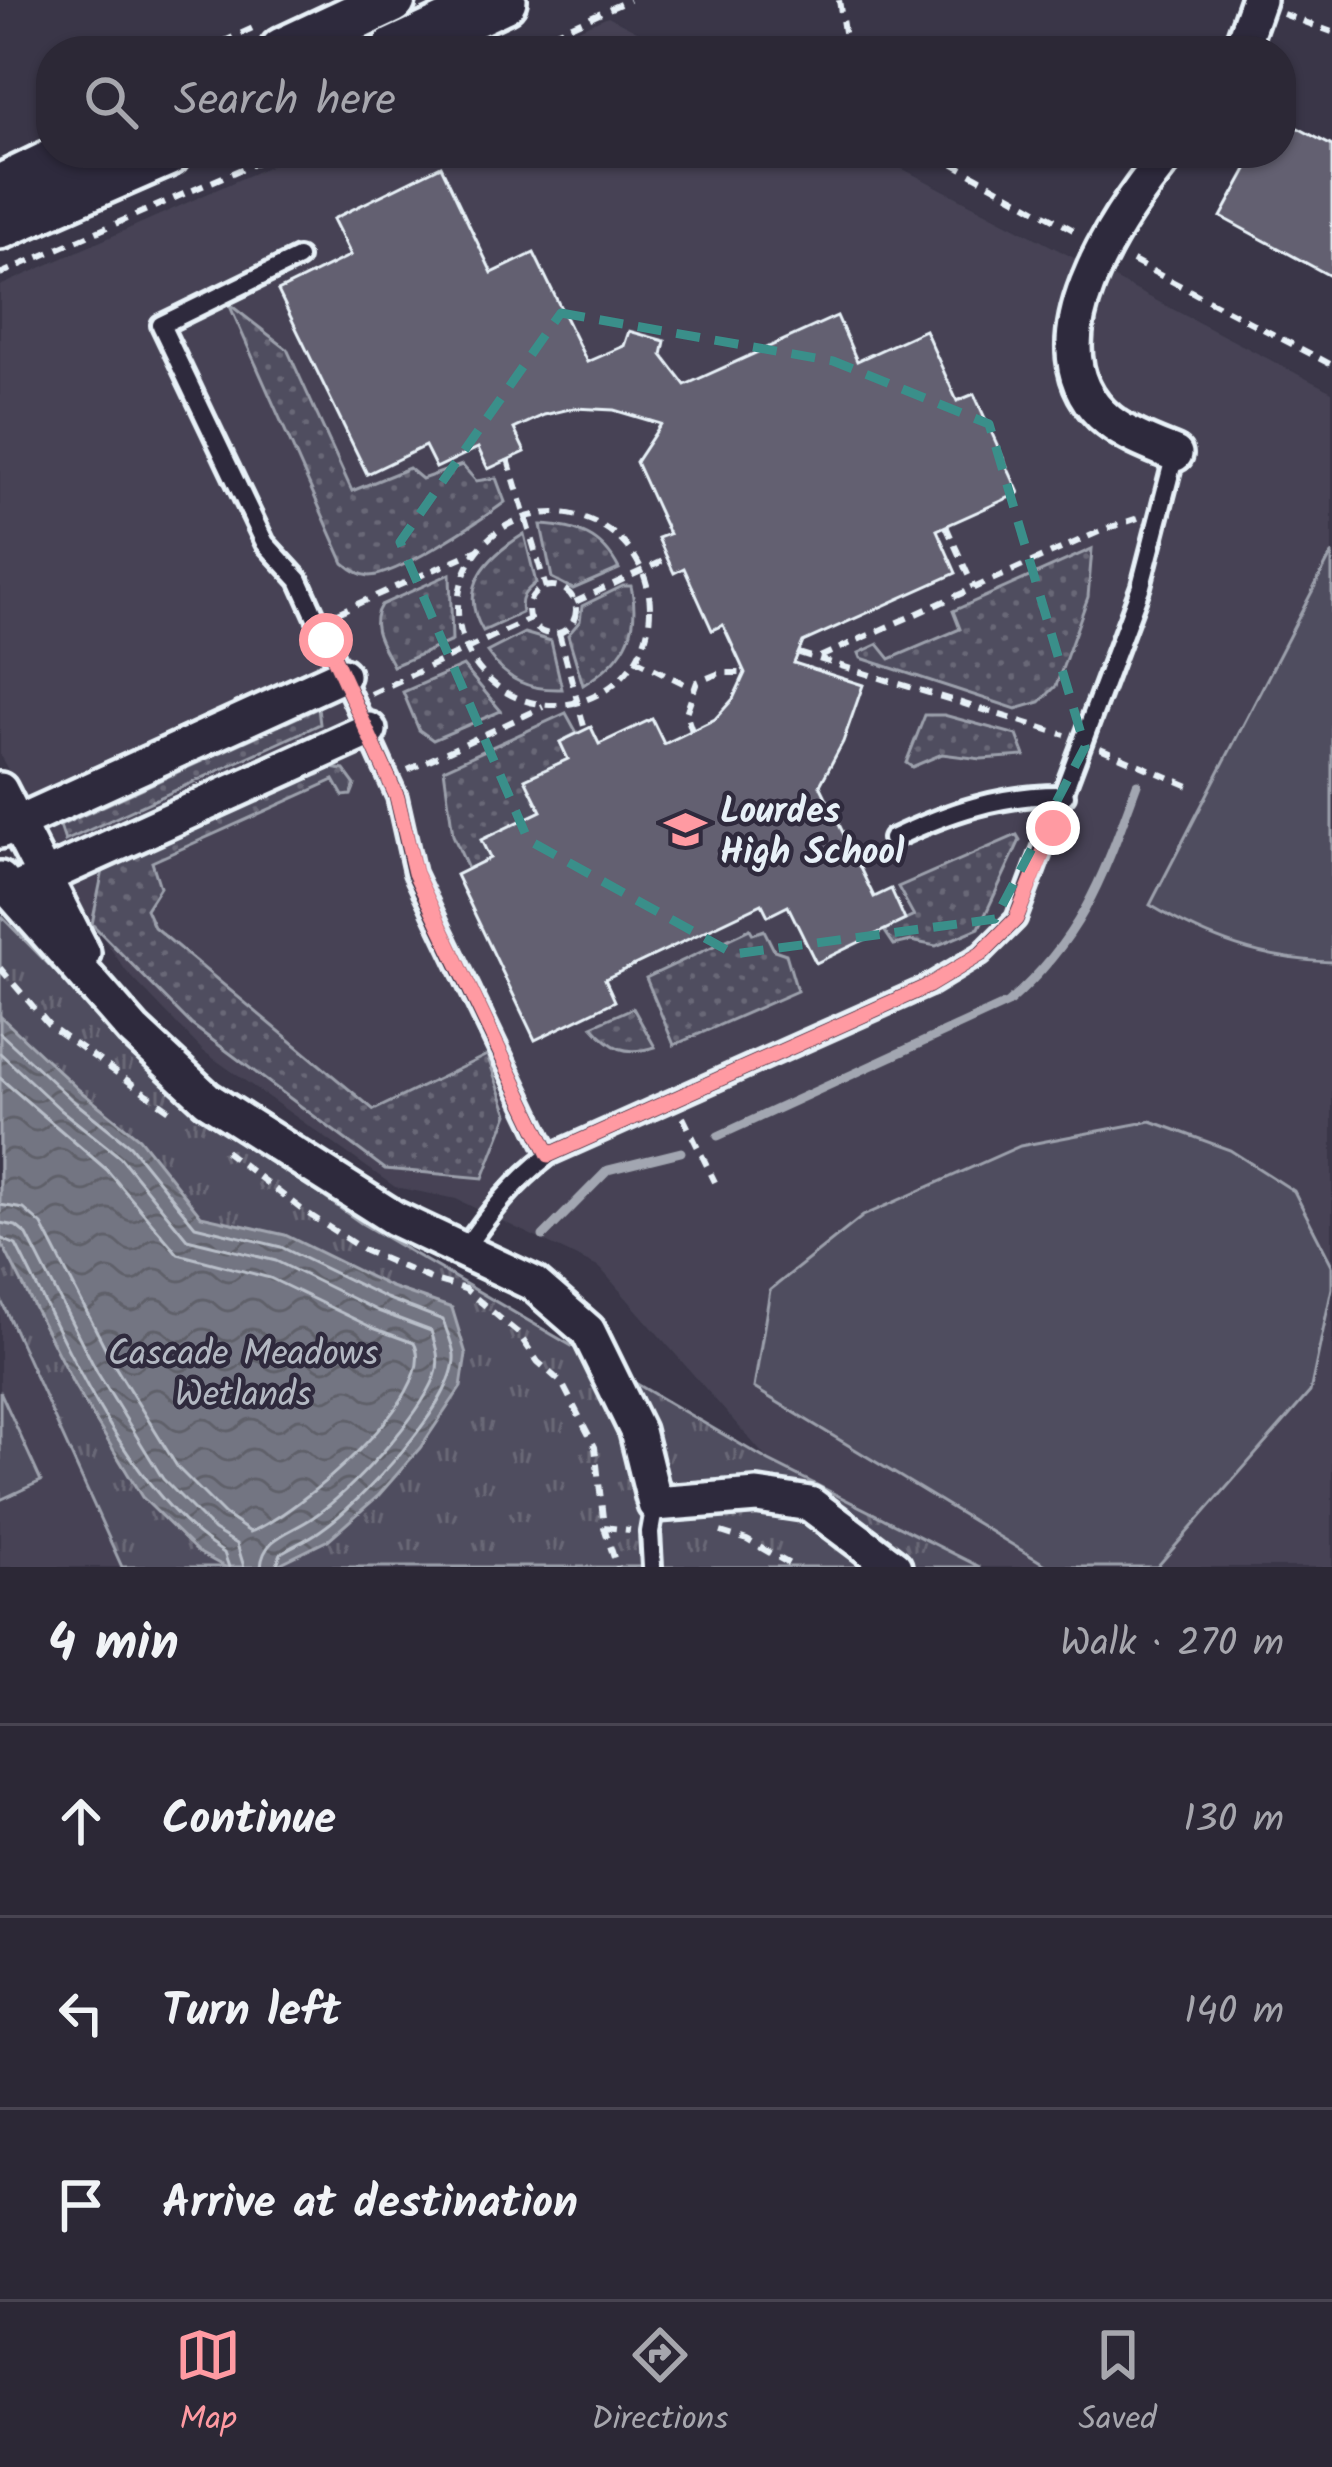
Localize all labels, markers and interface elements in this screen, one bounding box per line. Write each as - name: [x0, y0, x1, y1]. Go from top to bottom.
- search box: [36, 36, 1296, 168]
- text: Search here: [174, 66, 396, 138]
- icon: search: [78, 69, 144, 135]
- route start: [299, 613, 353, 667]
- place label: Lourdes High School: [720, 784, 905, 882]
- route end: [1026, 801, 1080, 855]
- school or university icon: Lourdes High School: [663, 807, 709, 853]
- park label: Cascade Meadows Wetlands: [108, 1327, 378, 1425]
- text: 4 min: [48, 1605, 179, 1686]
- text: Walk · 270 m: [1060, 1614, 1284, 1676]
- text: Continue: [162, 1785, 336, 1857]
- icon: ahead: [48, 1788, 114, 1854]
- text: 130 m: [1183, 1790, 1284, 1852]
- text: Turn left: [162, 1977, 341, 2049]
- icon: left: [48, 1980, 114, 2046]
- text: 140 m: [1184, 1982, 1284, 2044]
- text: Arrive at destination: [162, 2169, 578, 2241]
- icon: arrive: [48, 2172, 114, 2238]
- tab: Map: [175, 2322, 241, 2447]
- tab: Directions: [591, 2322, 728, 2447]
- tab: Saved: [1079, 2322, 1157, 2447]

